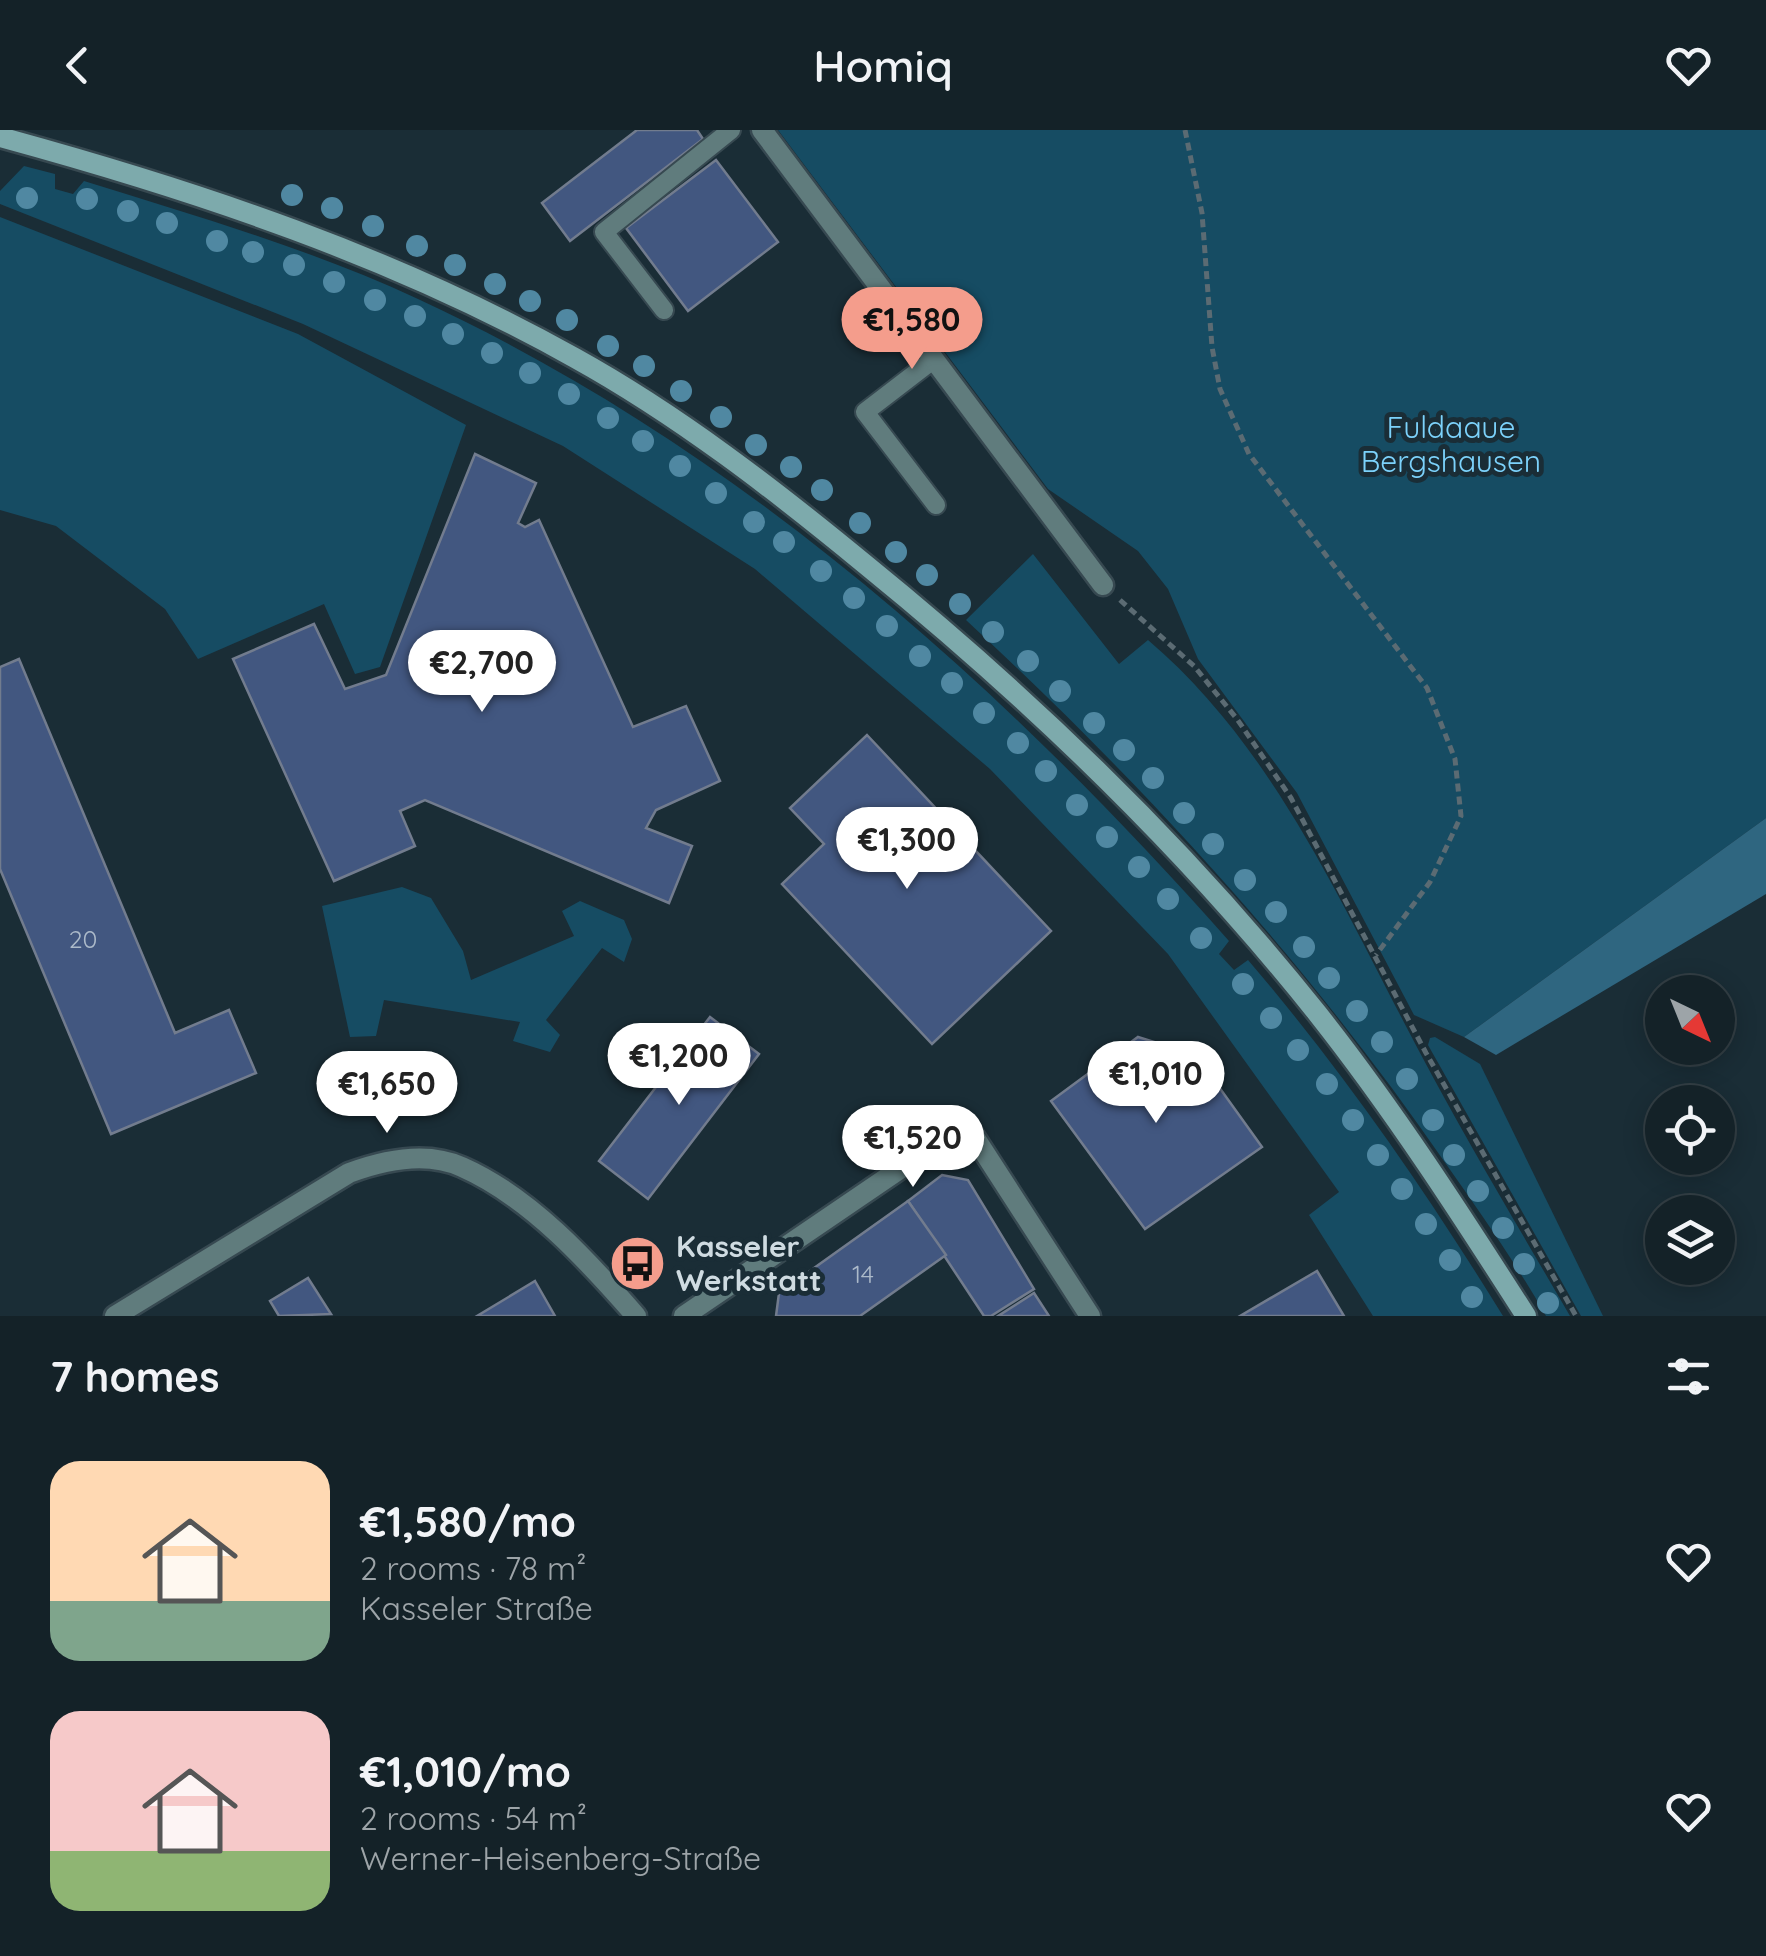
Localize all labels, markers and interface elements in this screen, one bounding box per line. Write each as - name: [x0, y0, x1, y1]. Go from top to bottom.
- text: Homiq: [813, 37, 953, 93]
- icon: back: [50, 38, 105, 93]
- icon: heart: [1661, 38, 1716, 93]
- pin: €1,580: [831, 287, 993, 372]
- text: €1,580: [864, 299, 960, 339]
- park label: Fuldaaue Bergshausen: [1361, 408, 1541, 480]
- pin: €2,700: [401, 630, 563, 715]
- text: €2,700: [430, 642, 534, 682]
- pin: €1,300: [826, 807, 988, 892]
- text: €1,300: [858, 819, 956, 859]
- house number: 20: [69, 923, 97, 954]
- north arrow: [1645, 975, 1735, 1065]
- map controls: [1645, 975, 1735, 1285]
- pin: €1,200: [598, 1023, 760, 1108]
- text: €1,200: [630, 1035, 728, 1075]
- pin: €1,010: [1075, 1041, 1237, 1126]
- pin: €1,650: [306, 1051, 468, 1136]
- text: €1,010: [1109, 1053, 1203, 1093]
- text: €1,650: [338, 1063, 436, 1103]
- button: locate: [1645, 1085, 1735, 1175]
- pin: €1,520: [832, 1105, 994, 1190]
- text: €1,520: [864, 1117, 962, 1157]
- button: layers: [1645, 1195, 1735, 1285]
- place label: Kasseler Werkstatt: [676, 1227, 822, 1299]
- bus stop icon: Kasseler Werkstatt: [607, 1234, 667, 1294]
- house number: 14: [852, 1258, 874, 1289]
- icon: filters: [1661, 1349, 1716, 1404]
- text: 7 homes: [50, 1350, 219, 1403]
- text: €1,580/mo: [360, 1495, 576, 1548]
- icon: home: [130, 1501, 250, 1621]
- icon: heart: [1661, 1534, 1716, 1589]
- text: 2 rooms · 78 m²: [360, 1548, 586, 1588]
- text: Kasseler Straße: [360, 1588, 593, 1628]
- text: €1,010/mo: [360, 1745, 571, 1798]
- icon: home: [130, 1751, 250, 1871]
- icon: heart: [1661, 1784, 1716, 1839]
- text: 2 rooms · 54 m²: [360, 1798, 587, 1838]
- text: Werner-Heisenberg-Straße: [360, 1838, 761, 1878]

